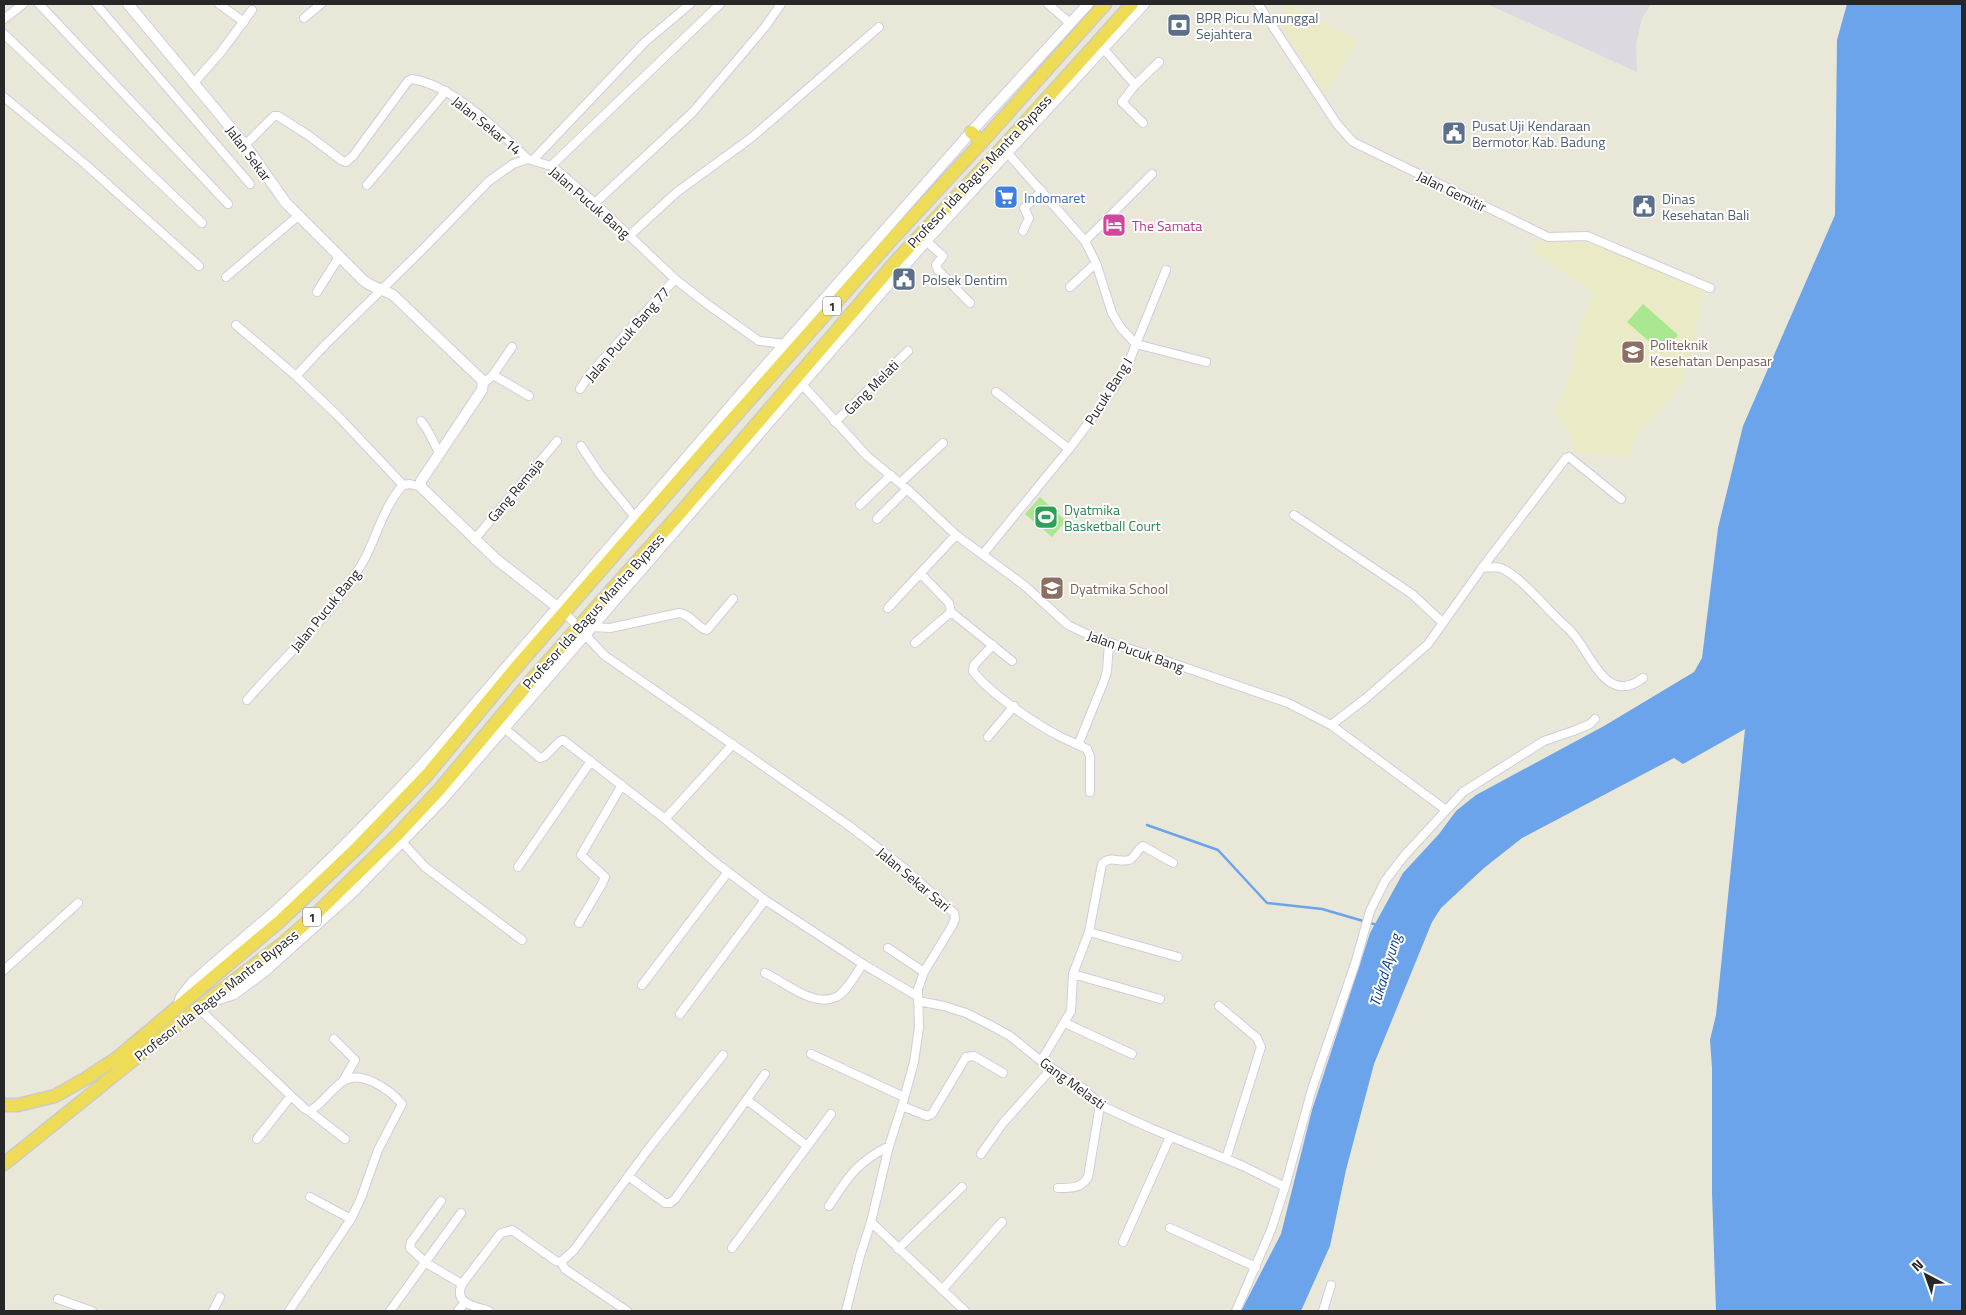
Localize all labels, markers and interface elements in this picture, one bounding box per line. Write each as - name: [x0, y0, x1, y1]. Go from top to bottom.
- place label: BPR Picu Manunggal Sejahtera: [1196, 7, 1319, 44]
- bank icon: BPR Picu Manunggal Sejahtera: [1166, 12, 1192, 38]
- street label: Profesor Ida Bagus Mantra Bypass: [902, 89, 1056, 253]
- street label: Jalan Sekar 14: [448, 90, 526, 160]
- place label: Pusat Uji Kendaraan Bermotor Kab. Badung: [1472, 115, 1605, 152]
- public building icon: Pusat Uji Kendaraan Bermotor Kab. Badung: [1441, 120, 1467, 146]
- street label: Jalan Sekar: [221, 121, 277, 185]
- street label: Jalan Pucuk Bang: [545, 161, 635, 243]
- street label: Jalan Gemitir: [1414, 165, 1491, 217]
- supermarket icon: Indomaret: [993, 184, 1019, 210]
- place label: Indomaret: [1024, 187, 1085, 208]
- place label: Dinas Kesehatan Bali: [1662, 188, 1749, 225]
- public building icon: Dinas Kesehatan Bali: [1631, 193, 1657, 219]
- hotel icon: The Samata: [1101, 212, 1127, 238]
- place label: The Samata: [1132, 215, 1202, 236]
- public building icon: Polsek Dentim: [891, 266, 917, 292]
- place label: Polsek Dentim: [922, 269, 1008, 290]
- street label: Jalan Pucuk Bang 77: [580, 282, 674, 386]
- road number: 1: [823, 296, 841, 316]
- place label: Politeknik Kesehatan Denpasar: [1650, 334, 1772, 371]
- school or university icon: Politeknik Kesehatan Denpasar: [1620, 339, 1646, 365]
- street label: Pucuk Bang I: [1079, 353, 1137, 429]
- street label: Gang Melati: [839, 355, 903, 419]
- street label: Gang Remaja: [482, 453, 548, 527]
- place label: Dyatmika Basketball Court: [1064, 499, 1161, 536]
- sports icon: Dyatmika Basketball Court: [1033, 504, 1059, 530]
- street label: Profesor Ida Bagus Mantra Bypass: [517, 528, 669, 694]
- street label: Jalan Pucuk Bang: [285, 564, 365, 656]
- school or university icon: Dyatmika School: [1039, 575, 1065, 601]
- place label: Dyatmika School: [1070, 578, 1168, 599]
- street label: Jalan Pucuk Bang: [1085, 625, 1187, 677]
- street label: Jalan Sekar Sari: [873, 842, 955, 916]
- road number: 1: [303, 908, 321, 926]
- street label: Profesor Ida Bagus Mantra Bypass: [129, 924, 303, 1066]
- water label: Tukad Ayung: [1363, 929, 1408, 1009]
- street label: Gang Melasti: [1036, 1052, 1110, 1114]
- north arrow: [1901, 1250, 1951, 1300]
- text: N: [1907, 1254, 1928, 1276]

